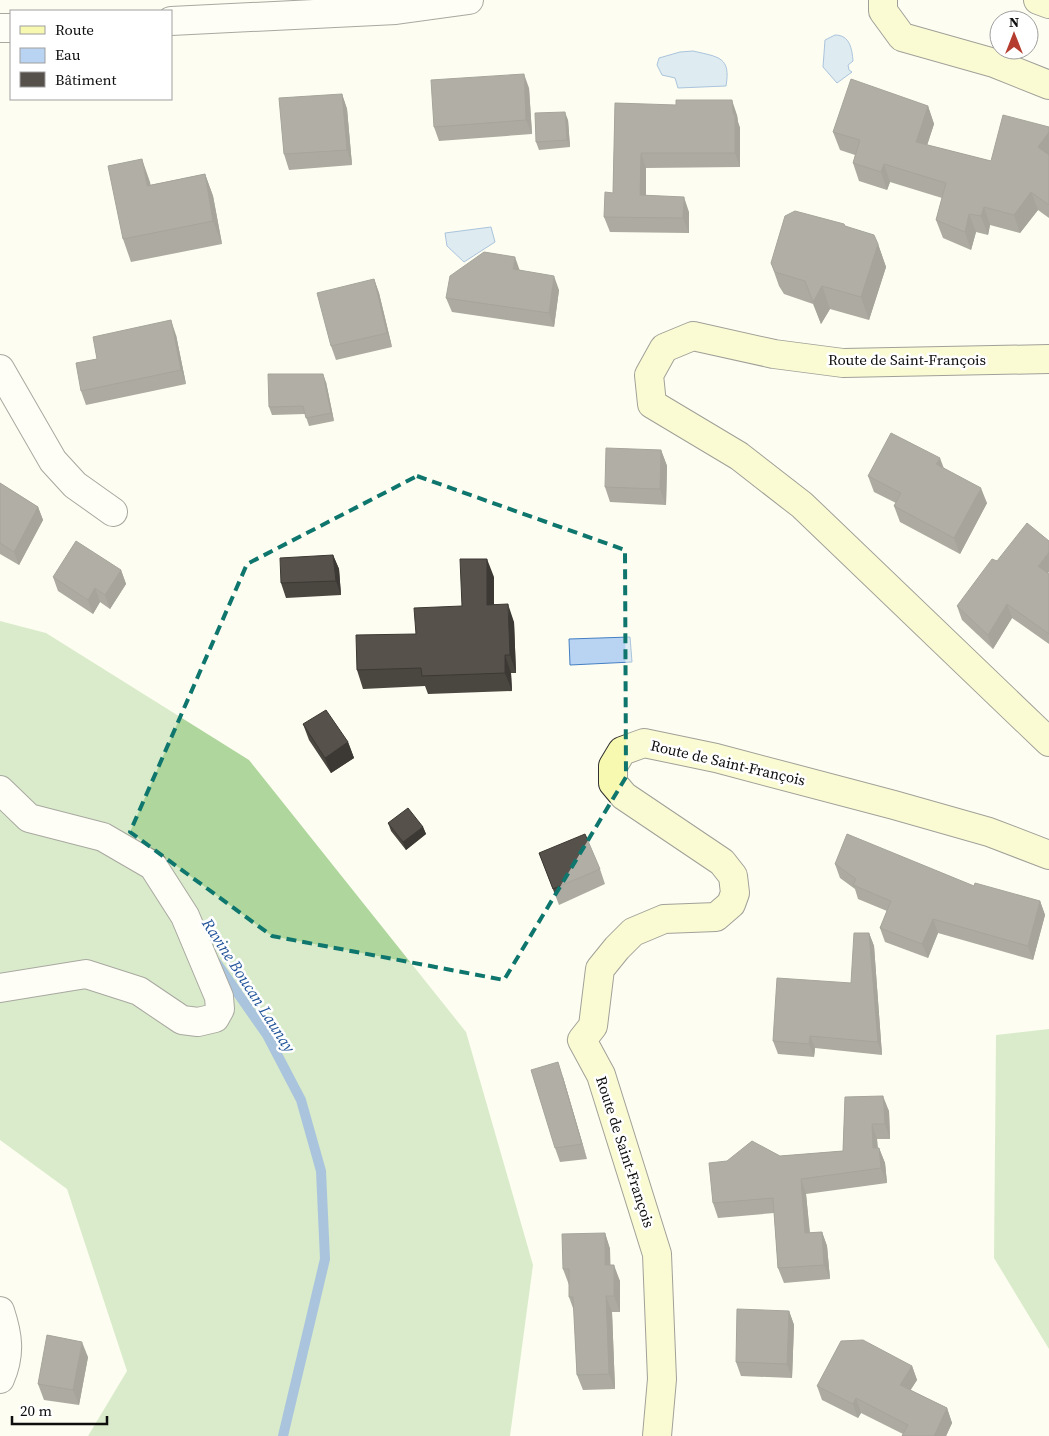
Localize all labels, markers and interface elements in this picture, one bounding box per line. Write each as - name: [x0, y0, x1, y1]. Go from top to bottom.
- legend: [10, 10, 172, 100]
- north arrow: [989, 10, 1039, 60]
- text: N: [1009, 12, 1019, 32]
- text: Route: [55, 19, 94, 40]
- text: Eau: [55, 44, 81, 65]
- text: Bâtiment: [55, 69, 117, 90]
- street label: Route de Saint-François: [828, 349, 986, 370]
- street label: Route de Saint-François: [649, 734, 808, 791]
- water label: Ravine Boucan Launay: [197, 913, 301, 1057]
- street label: Route de Saint-François: [591, 1073, 660, 1230]
- scale bar: [12, 1394, 108, 1426]
- text: 20 m: [20, 1400, 52, 1421]

